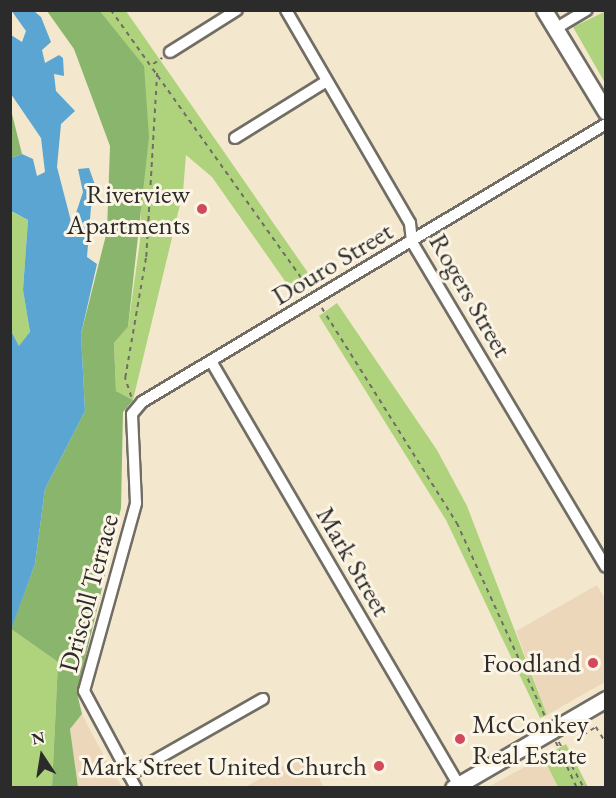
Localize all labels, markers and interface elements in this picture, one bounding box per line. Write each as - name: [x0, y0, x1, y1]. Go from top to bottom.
- place label: Riverview Apartments: [67, 177, 190, 240]
- marker: Riverview Apartments: [195, 202, 209, 216]
- street label: Douro Street: [266, 214, 398, 312]
- street label: Rogers Street: [423, 227, 519, 363]
- street label: Mark Street: [310, 501, 398, 621]
- street label: Driscoll Terrace: [51, 511, 125, 675]
- place label: Foodland: [482, 647, 581, 679]
- marker: Foodland: [586, 656, 600, 670]
- place label: McConkey Real Estate: [472, 707, 589, 770]
- north arrow: [12, 726, 72, 786]
- text: N: [30, 726, 47, 750]
- marker: McConkey Real Estate: [453, 732, 467, 746]
- place label: Mark Street United Church: [81, 750, 367, 782]
- marker: Mark Street United Church: [372, 759, 386, 773]

